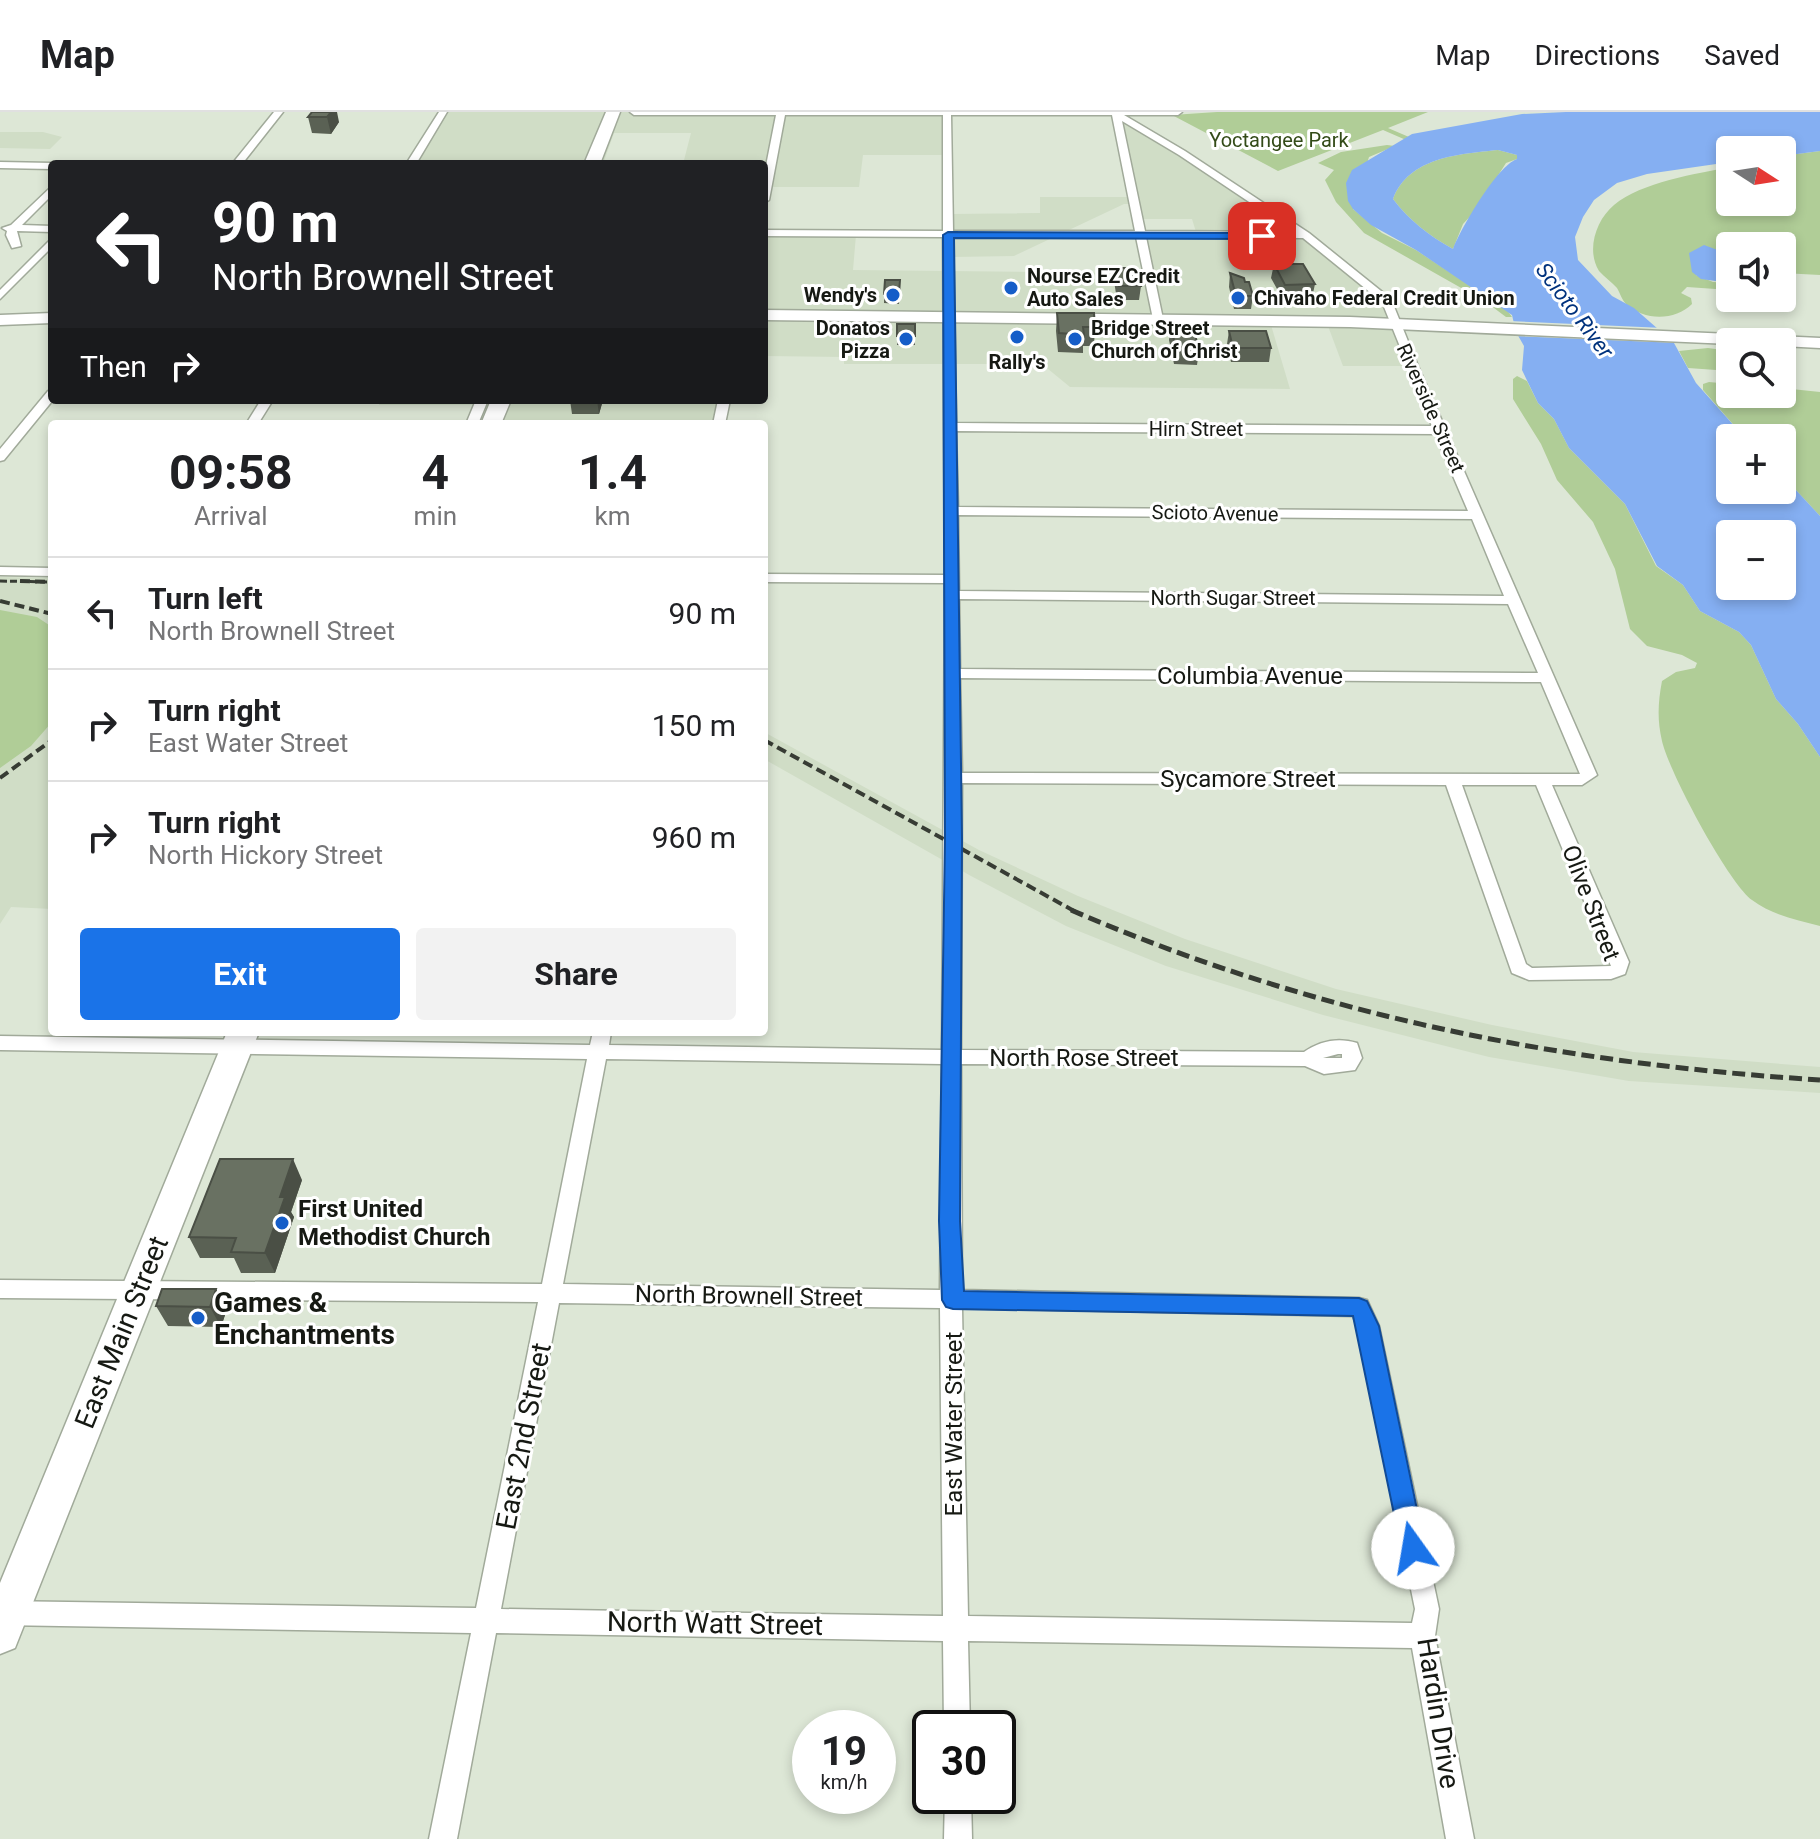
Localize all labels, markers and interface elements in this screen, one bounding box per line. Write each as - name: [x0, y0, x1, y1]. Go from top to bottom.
- text: Map: [40, 33, 115, 77]
- text: Map: [1435, 39, 1491, 72]
- text: Directions: [1535, 39, 1660, 72]
- text: Saved: [1704, 39, 1780, 72]
- park label: Yoctangee Park: [1209, 128, 1350, 152]
- north arrow: [1716, 136, 1796, 216]
- map controls: [1716, 136, 1796, 600]
- text: 90 m: [212, 190, 339, 256]
- icon: left: [80, 192, 184, 296]
- pin: [1228, 202, 1296, 270]
- icon: arrive: [1240, 214, 1284, 258]
- button: sound: [1716, 232, 1796, 312]
- text: North Brownell Street: [212, 257, 554, 299]
- water label: Scioto River: [1531, 258, 1619, 363]
- place label: Nourse EZ Credit Auto Sales: [1027, 264, 1180, 311]
- marker: Nourse EZ Credit Auto Sales: [1002, 279, 1020, 297]
- place label: Wendy's: [804, 283, 877, 307]
- marker: Wendy's: [884, 286, 902, 304]
- place label: Chivaho Federal Credit Union: [1254, 286, 1515, 310]
- marker: Chivaho Federal Credit Union: [1229, 289, 1247, 307]
- place label: Donatos Pizza: [816, 316, 890, 363]
- place label: Bridge Street Church of Christ: [1091, 316, 1238, 363]
- marker: Rally's: [1008, 328, 1026, 346]
- button: search: [1716, 328, 1796, 408]
- marker: Donatos Pizza: [897, 330, 915, 348]
- marker: Bridge Street Church of Christ: [1066, 330, 1084, 348]
- street label: Riverside Street: [1392, 340, 1470, 476]
- icon: right: [163, 344, 207, 388]
- text: Then: [80, 349, 147, 384]
- place label: Rally's: [989, 350, 1045, 374]
- street label: Hirn Street: [1149, 417, 1243, 441]
- button: +: [1716, 424, 1796, 504]
- text: 09:58: [169, 444, 293, 501]
- text: 4: [422, 444, 449, 501]
- text: 1.4: [578, 444, 647, 501]
- street label: Scioto Avenue: [1151, 500, 1279, 526]
- text: Arrival: [194, 501, 268, 531]
- text: min: [414, 501, 457, 531]
- text: km: [595, 501, 631, 531]
- button: −: [1716, 520, 1796, 600]
- text: Turn left: [148, 581, 263, 616]
- street label: North Sugar Street: [1151, 586, 1315, 610]
- icon: left: [80, 591, 124, 635]
- text: 90 m: [669, 596, 736, 631]
- text: North Brownell Street: [148, 616, 395, 646]
- street label: Columbia Avenue: [1157, 662, 1343, 690]
- text: Turn right: [148, 693, 281, 728]
- icon: right: [80, 703, 124, 747]
- text: 150 m: [652, 708, 736, 743]
- text: East Water Street: [148, 728, 348, 758]
- street label: Sycamore Street: [1160, 765, 1336, 793]
- text: Turn right: [148, 805, 281, 840]
- icon: right: [80, 815, 124, 859]
- text: 960 m: [652, 820, 736, 855]
- text: North Hickory Street: [148, 840, 383, 870]
- street label: Olive Street: [1556, 841, 1626, 965]
- button: Exit: [80, 928, 400, 1020]
- button: Share: [416, 928, 736, 1020]
- street label: North Rose Street: [989, 1044, 1179, 1072]
- place label: First United Methodist Church: [298, 1195, 490, 1251]
- marker: First United Methodist Church: [273, 1214, 291, 1232]
- street label: East Main Street: [68, 1231, 175, 1433]
- street label: North Brownell Street: [635, 1280, 863, 1312]
- place label: Games & Enchantments: [214, 1286, 395, 1351]
- marker: Games & Enchantments: [189, 1309, 207, 1327]
- street label: East Water Street: [940, 1331, 968, 1516]
- street label: East 2nd Street: [489, 1340, 558, 1532]
- position arrow: [1371, 1506, 1455, 1590]
- street label: North Watt Street: [607, 1605, 823, 1642]
- street label: Hardin Drive: [1410, 1635, 1467, 1791]
- speed limit sign: 30: [912, 1710, 1016, 1814]
- text: 19: [821, 1728, 867, 1775]
- text: km/h: [821, 1770, 867, 1794]

